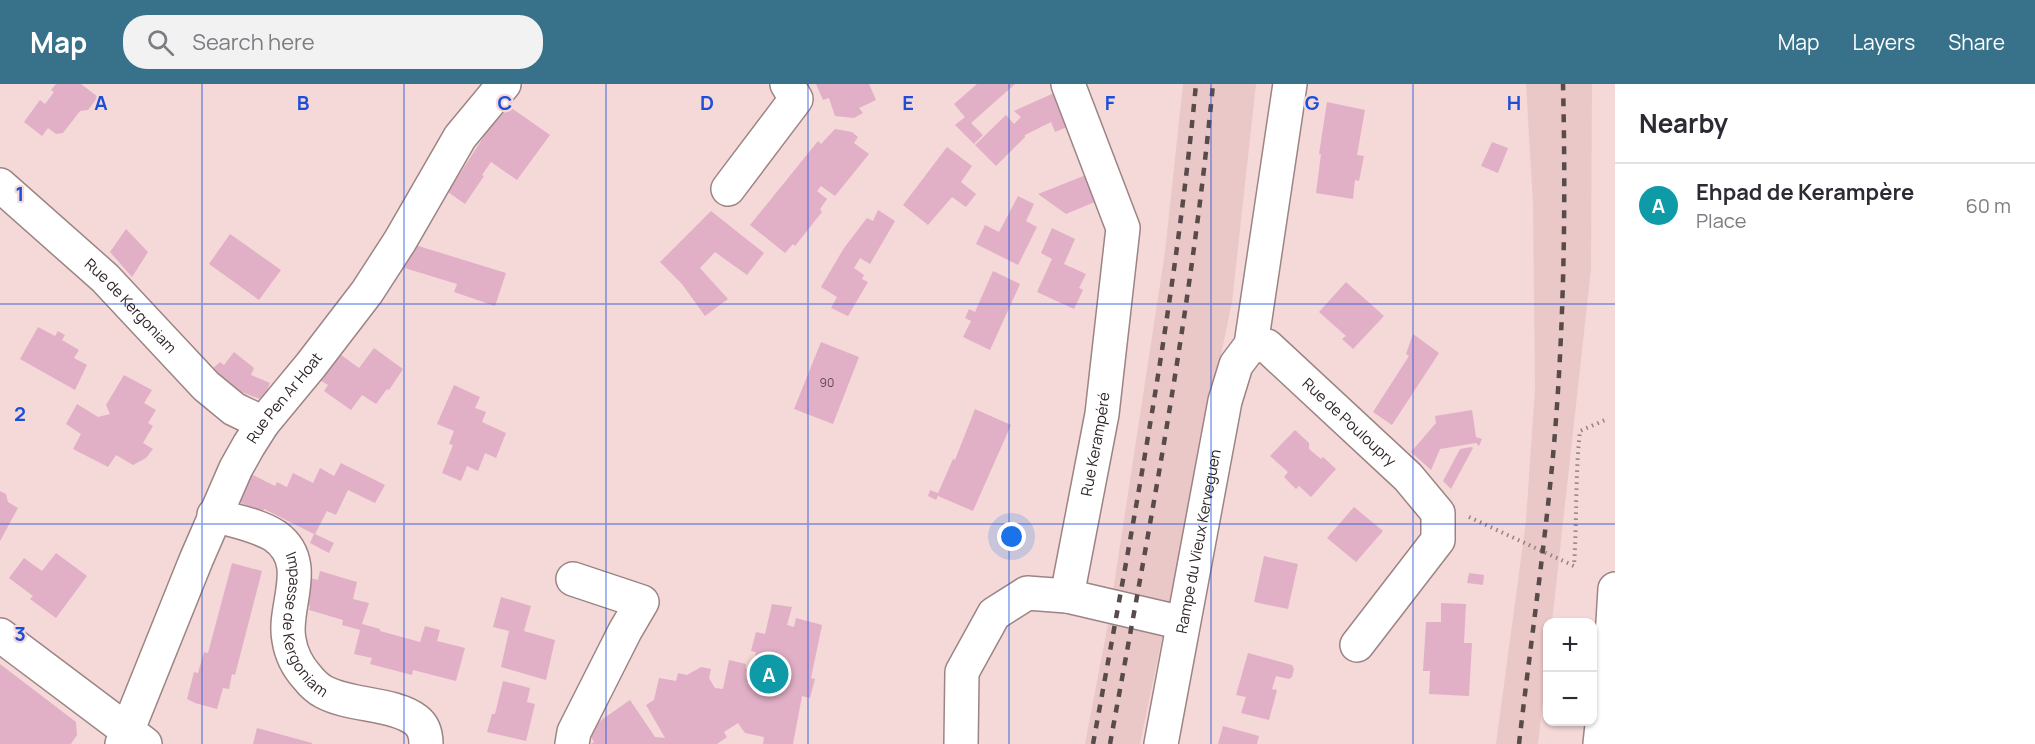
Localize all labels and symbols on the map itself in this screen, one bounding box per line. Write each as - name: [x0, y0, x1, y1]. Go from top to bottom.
- text: A: [94, 89, 108, 116]
- text: B: [297, 89, 310, 116]
- text: C: [498, 89, 512, 116]
- text: D: [700, 89, 714, 116]
- text: E: [902, 89, 914, 116]
- text: F: [1105, 89, 1116, 116]
- text: G: [1305, 89, 1320, 116]
- text: H: [1507, 89, 1521, 116]
- text: 1: [16, 180, 24, 207]
- street label: Rue de Kergoniam: [80, 254, 181, 358]
- street label: Rue Pen Ar Hoat: [242, 348, 327, 448]
- street label: Rue de Pouloupry: [1298, 373, 1401, 471]
- house number: 90: [820, 374, 834, 391]
- street label: Rue Kerampéré: [1075, 391, 1114, 498]
- text: 2: [14, 400, 26, 427]
- street label: Rampe du Vieux Kerveguen: [1171, 448, 1226, 635]
- your location: [997, 522, 1026, 551]
- street label: Impasse de Kergoniam: [278, 548, 332, 702]
- text: 3: [14, 620, 26, 647]
- pin: A: [750, 652, 788, 696]

